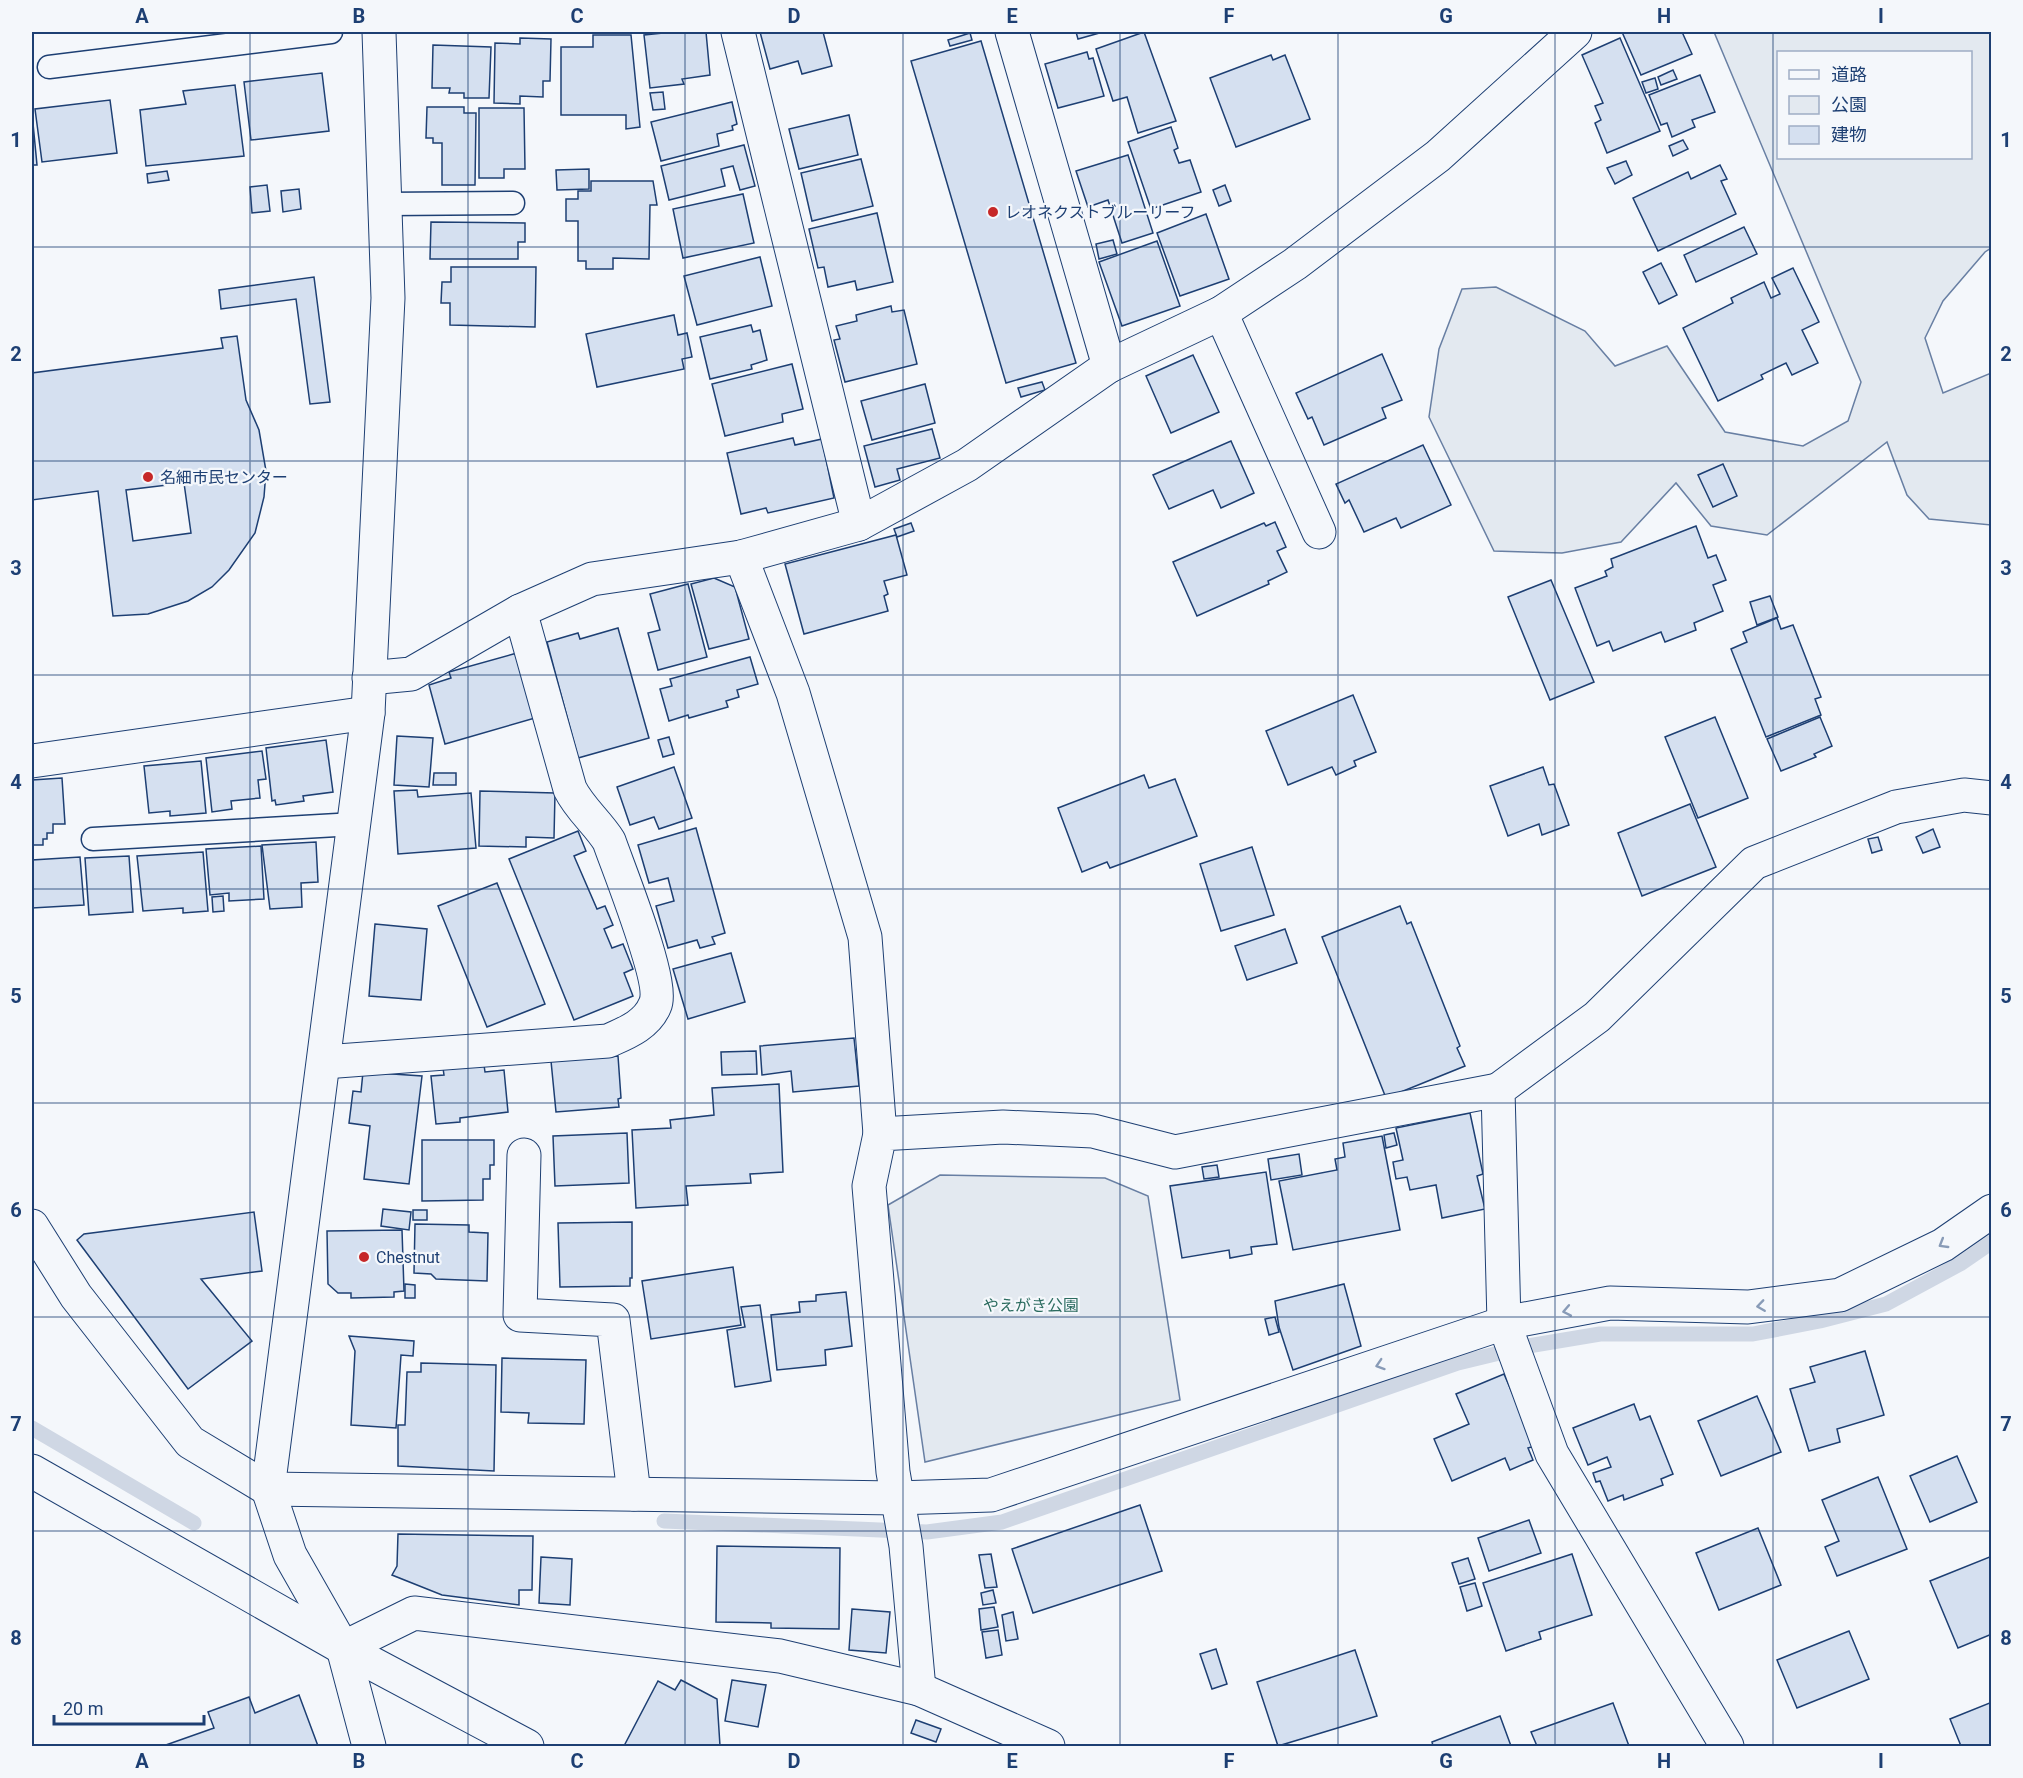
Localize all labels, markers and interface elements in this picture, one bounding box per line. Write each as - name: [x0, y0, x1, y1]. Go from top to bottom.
- text: A: [135, 4, 149, 28]
- text: B: [353, 4, 365, 28]
- text: C: [570, 4, 584, 28]
- text: D: [788, 4, 801, 28]
- text: E: [1006, 4, 1018, 28]
- text: F: [1224, 4, 1235, 28]
- text: G: [1439, 4, 1453, 28]
- text: H: [1657, 4, 1671, 28]
- text: I: [1878, 4, 1884, 28]
- legend: [1777, 51, 1972, 159]
- text: 道路: [1831, 64, 1867, 85]
- text: 公園: [1831, 94, 1867, 115]
- text: 建物: [1831, 124, 1867, 145]
- text: 1: [10, 128, 22, 152]
- text: 1: [2000, 128, 2012, 152]
- place label: レオネクストブルーリーフ: [1005, 203, 1196, 222]
- marker: レオネクストブルーリーフ: [986, 205, 1000, 219]
- text: 2: [10, 342, 22, 366]
- text: 2: [2000, 342, 2012, 366]
- place label: 名細市民センター: [160, 468, 288, 487]
- marker: 名細市民センター: [141, 470, 155, 484]
- text: 3: [10, 556, 22, 580]
- text: 3: [2000, 556, 2012, 580]
- text: 4: [10, 770, 22, 794]
- text: 4: [2000, 770, 2012, 794]
- text: 5: [10, 984, 22, 1008]
- text: 5: [2000, 984, 2012, 1008]
- text: 6: [10, 1198, 22, 1222]
- text: 6: [2000, 1198, 2012, 1222]
- one-way arrow: [1939, 1237, 1949, 1248]
- place label: Chestnut: [376, 1248, 440, 1267]
- marker: Chestnut: [357, 1250, 371, 1264]
- park label: やえがき公園: [983, 1296, 1079, 1315]
- one-way arrow: [1756, 1299, 1766, 1311]
- one-way arrow: [1562, 1304, 1572, 1317]
- one-way arrow: [1375, 1357, 1386, 1370]
- text: 7: [10, 1412, 22, 1436]
- text: 7: [2000, 1412, 2012, 1436]
- text: 8: [10, 1626, 22, 1650]
- text: 8: [2000, 1626, 2012, 1650]
- scale bar: [54, 1688, 204, 1726]
- text: 20 m: [63, 1698, 103, 1719]
- text: A: [135, 1749, 149, 1773]
- text: B: [353, 1749, 365, 1773]
- text: C: [570, 1749, 584, 1773]
- text: D: [788, 1749, 801, 1773]
- text: E: [1006, 1749, 1018, 1773]
- text: F: [1224, 1749, 1235, 1773]
- text: G: [1439, 1749, 1453, 1773]
- text: H: [1657, 1749, 1671, 1773]
- text: I: [1878, 1749, 1884, 1773]

